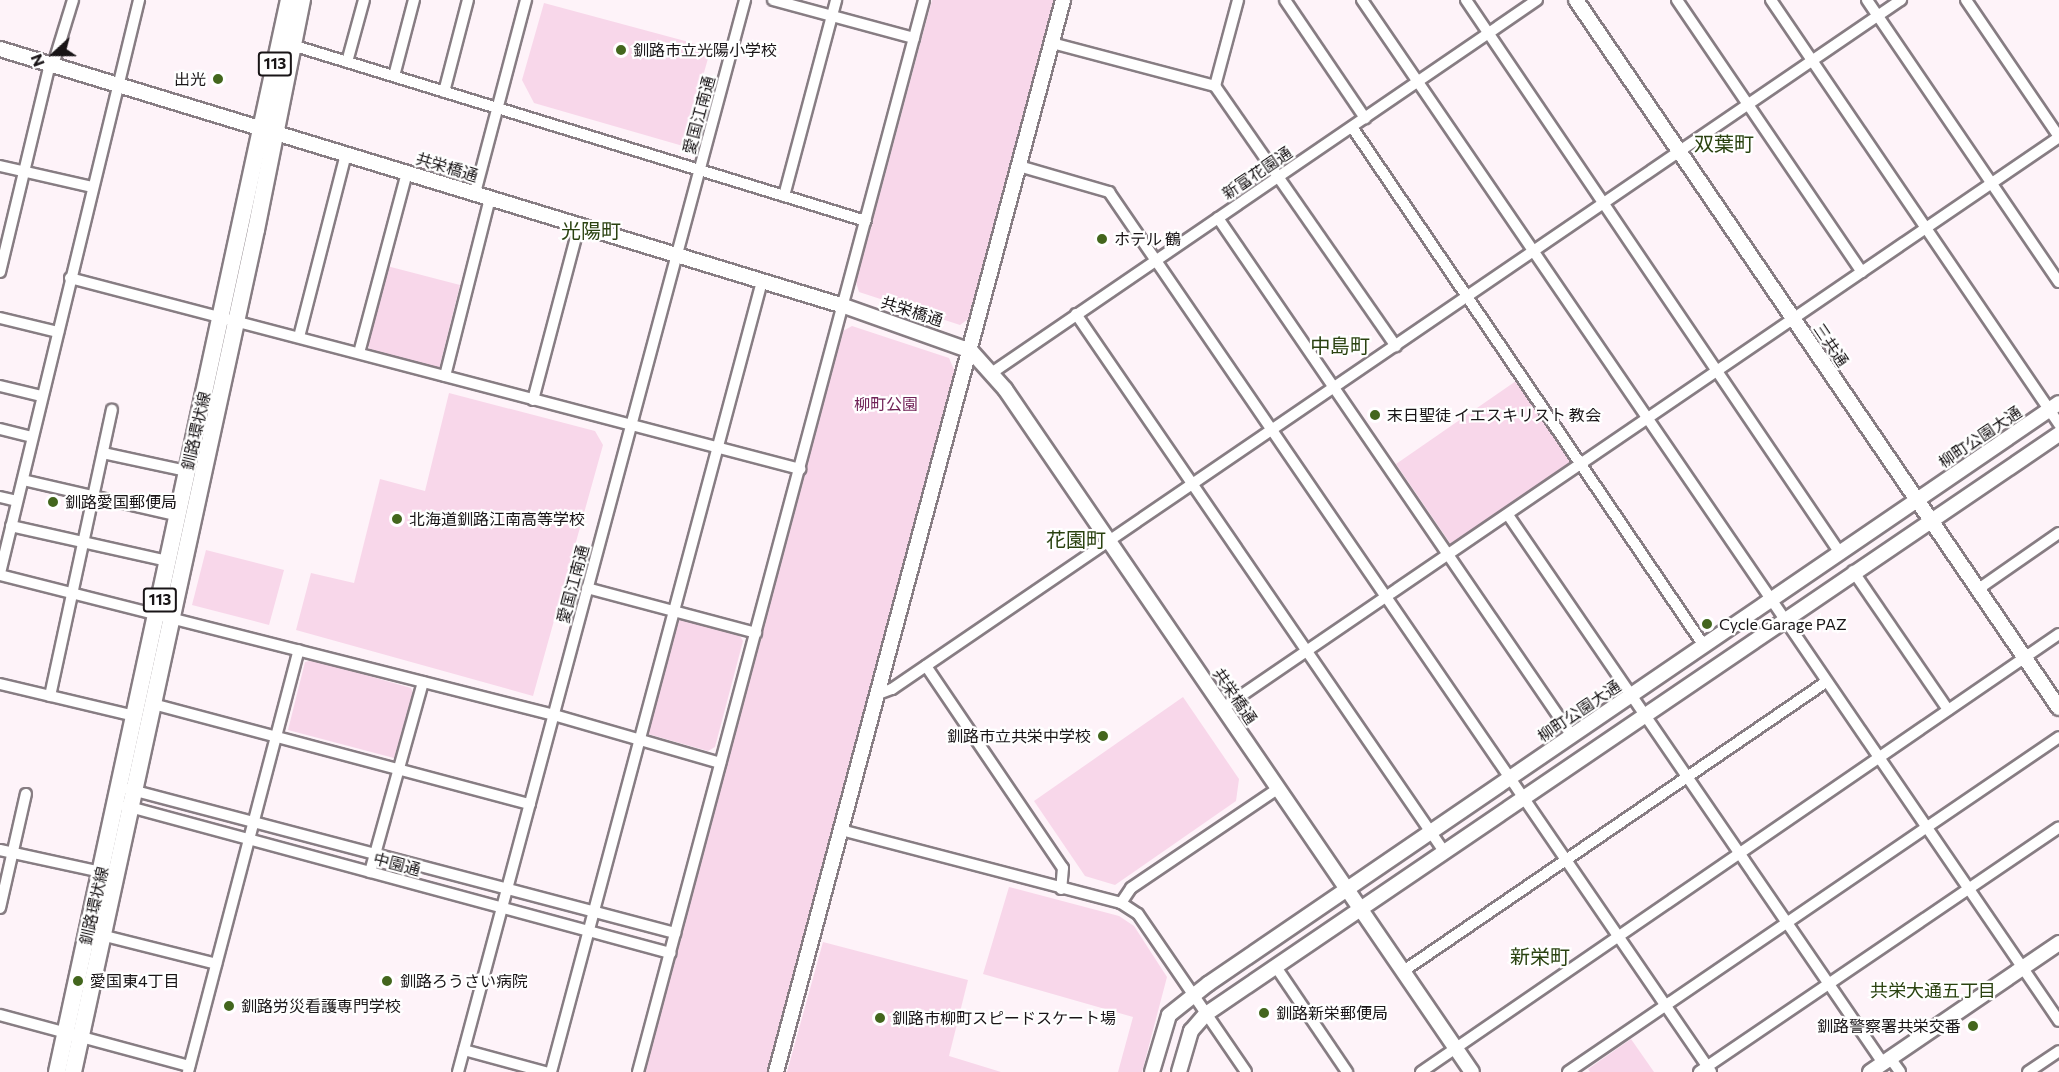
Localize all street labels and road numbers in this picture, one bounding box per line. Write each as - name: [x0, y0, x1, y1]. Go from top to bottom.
- road number: 113: [257, 52, 293, 76]
- street label: 愛国江南通: [679, 74, 719, 156]
- street label: 新富花園通: [1218, 143, 1296, 203]
- street label: 共栄橋通: [414, 148, 480, 186]
- street label: 共栄橋通: [879, 292, 945, 330]
- street label: 三共通: [1810, 320, 1852, 370]
- street label: 釧路環状線: [178, 390, 214, 472]
- street label: 柳町公園大通: [1935, 402, 2025, 472]
- street label: 愛国江南通: [553, 543, 593, 625]
- road number: 113: [142, 588, 178, 612]
- street label: 共栄橋通: [1209, 664, 1261, 728]
- street label: 柳町公園大通: [1534, 676, 1624, 746]
- street label: 中園通: [371, 849, 423, 879]
- street label: 釧路環状線: [76, 865, 112, 947]

